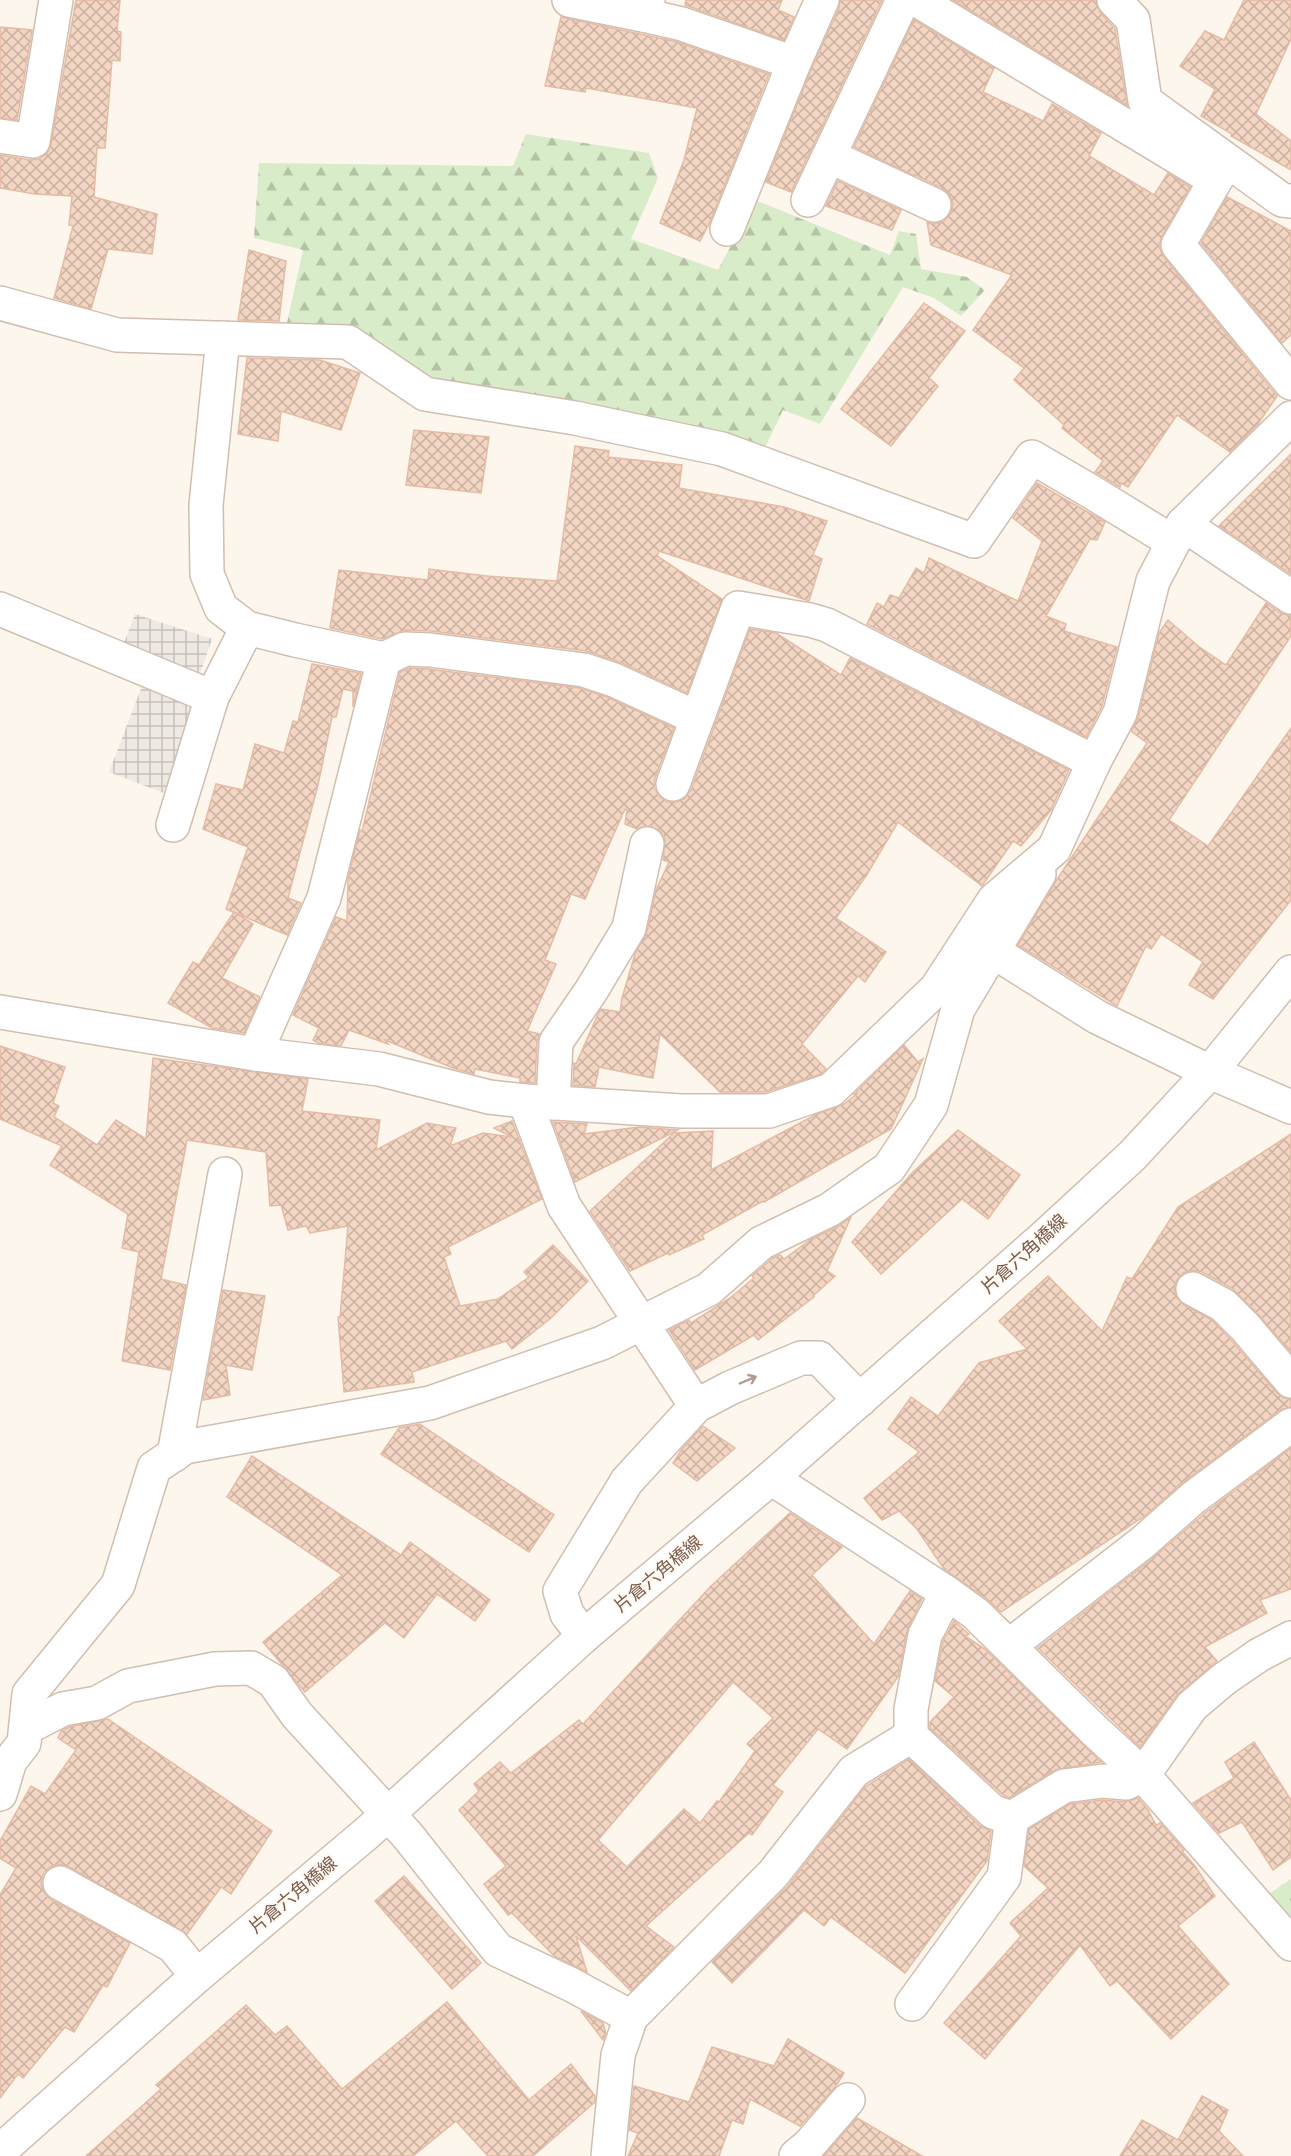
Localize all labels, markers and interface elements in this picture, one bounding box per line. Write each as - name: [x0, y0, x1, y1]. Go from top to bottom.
- street label: 片倉六角橋線: [977, 1210, 1071, 1298]
- one-way arrow: [739, 1374, 757, 1385]
- street label: 片倉六角橋線: [610, 1531, 706, 1616]
- street label: 片倉六角橋線: [245, 1852, 341, 1937]

